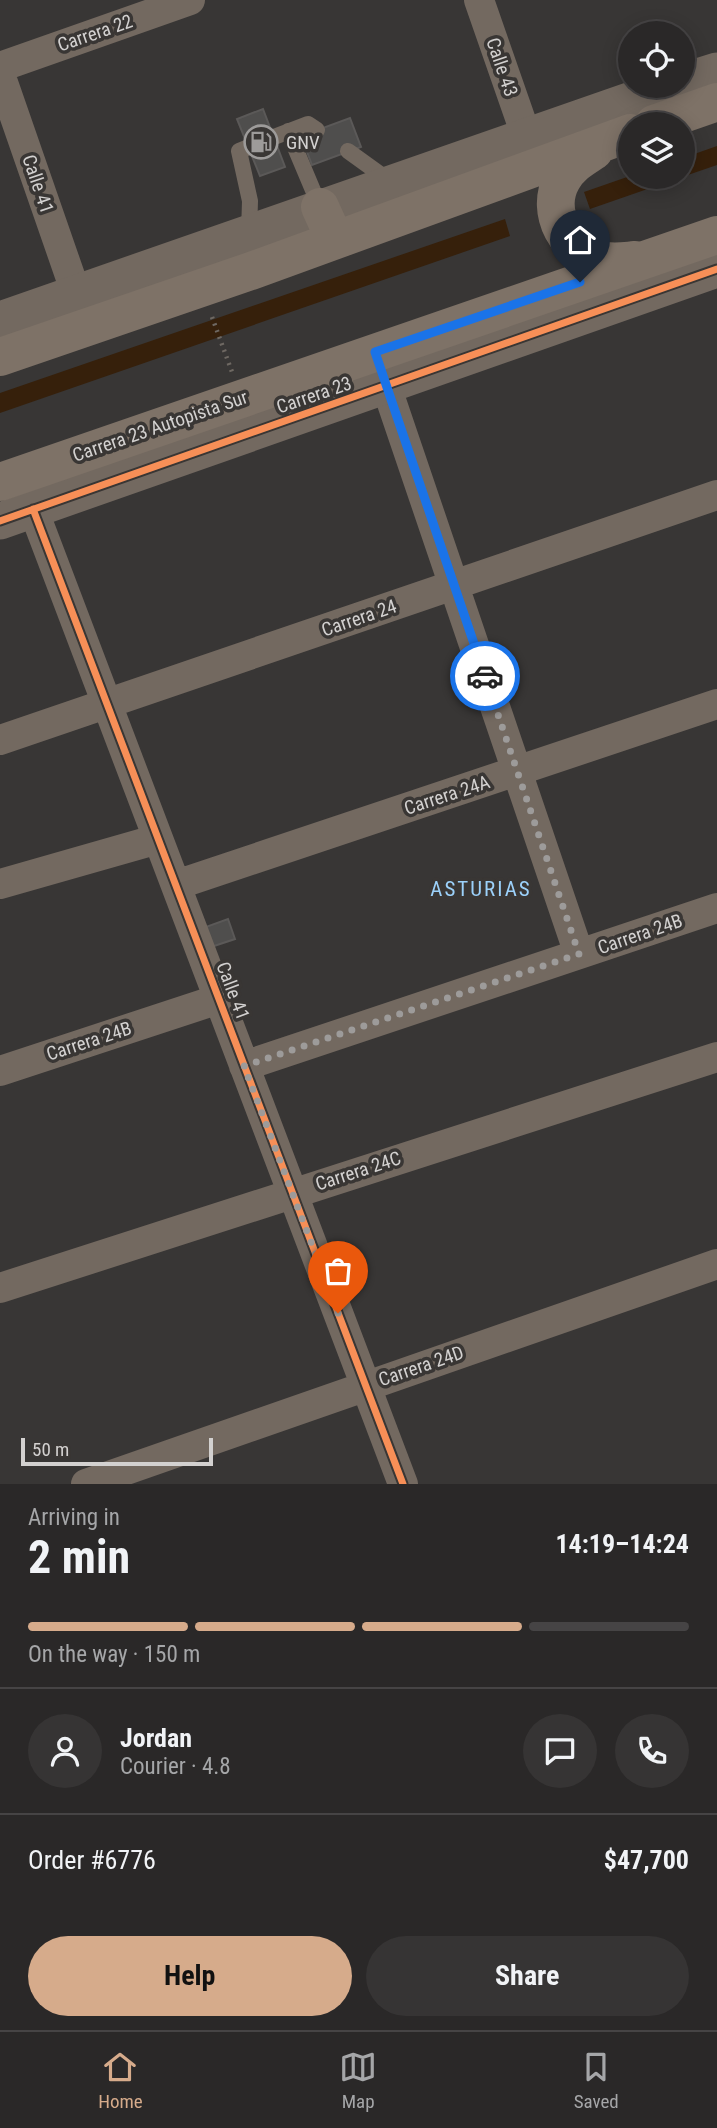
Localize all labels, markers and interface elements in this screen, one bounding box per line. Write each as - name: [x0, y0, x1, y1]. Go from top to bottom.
- street label: Carrera 22: [54, 9, 136, 57]
- map controls: [618, 21, 695, 189]
- button: locate: [618, 21, 695, 98]
- street label: Calle 43: [481, 35, 523, 99]
- button: layers: [618, 112, 695, 189]
- fuel station icon: GNV: [242, 123, 280, 161]
- place label: GNV: [286, 131, 320, 154]
- street label: Calle 41: [17, 152, 59, 216]
- pin: [550, 210, 610, 282]
- icon: home: [561, 221, 599, 259]
- street label: Carrera 23: [273, 371, 355, 419]
- street label: Carrera 23 Autopista Sur: [70, 385, 251, 467]
- street label: Carrera 24: [318, 594, 400, 642]
- courier: [450, 641, 520, 711]
- icon: car: [466, 657, 504, 695]
- street label: Carrera 24A: [401, 770, 493, 820]
- district label: ASTURIAS: [430, 877, 532, 901]
- street label: Carrera 24B: [595, 909, 685, 959]
- street label: Calle 41: [211, 959, 255, 1023]
- street label: Carrera 24B: [44, 1016, 134, 1066]
- street label: Carrera 24C: [312, 1146, 404, 1196]
- pin: [308, 1241, 368, 1313]
- icon: bag: [319, 1252, 357, 1290]
- street label: Carrera 24D: [375, 1341, 467, 1391]
- scale bar: [21, 1435, 214, 1467]
- text: 50 m: [32, 1438, 69, 1461]
- text: Arriving in: [28, 1504, 120, 1531]
- text: 14:19–14:24: [555, 1529, 689, 1559]
- text: 2 min: [28, 1530, 130, 1584]
- text: On the way · 150 m: [28, 1641, 200, 1668]
- button: person: [28, 1714, 102, 1788]
- button: chat: [523, 1714, 597, 1788]
- button: phone: [615, 1714, 689, 1788]
- text: Jordan: [120, 1723, 192, 1753]
- text: Courier · 4.8: [120, 1753, 231, 1780]
- text: Order #6776: [28, 1845, 156, 1875]
- text: $47,700: [604, 1845, 689, 1875]
- button: Help: [28, 1936, 352, 2016]
- button: Share: [366, 1936, 689, 2016]
- tab: Home: [98, 2048, 143, 2113]
- tab: Map: [339, 2048, 377, 2113]
- tab: Saved: [574, 2048, 619, 2113]

